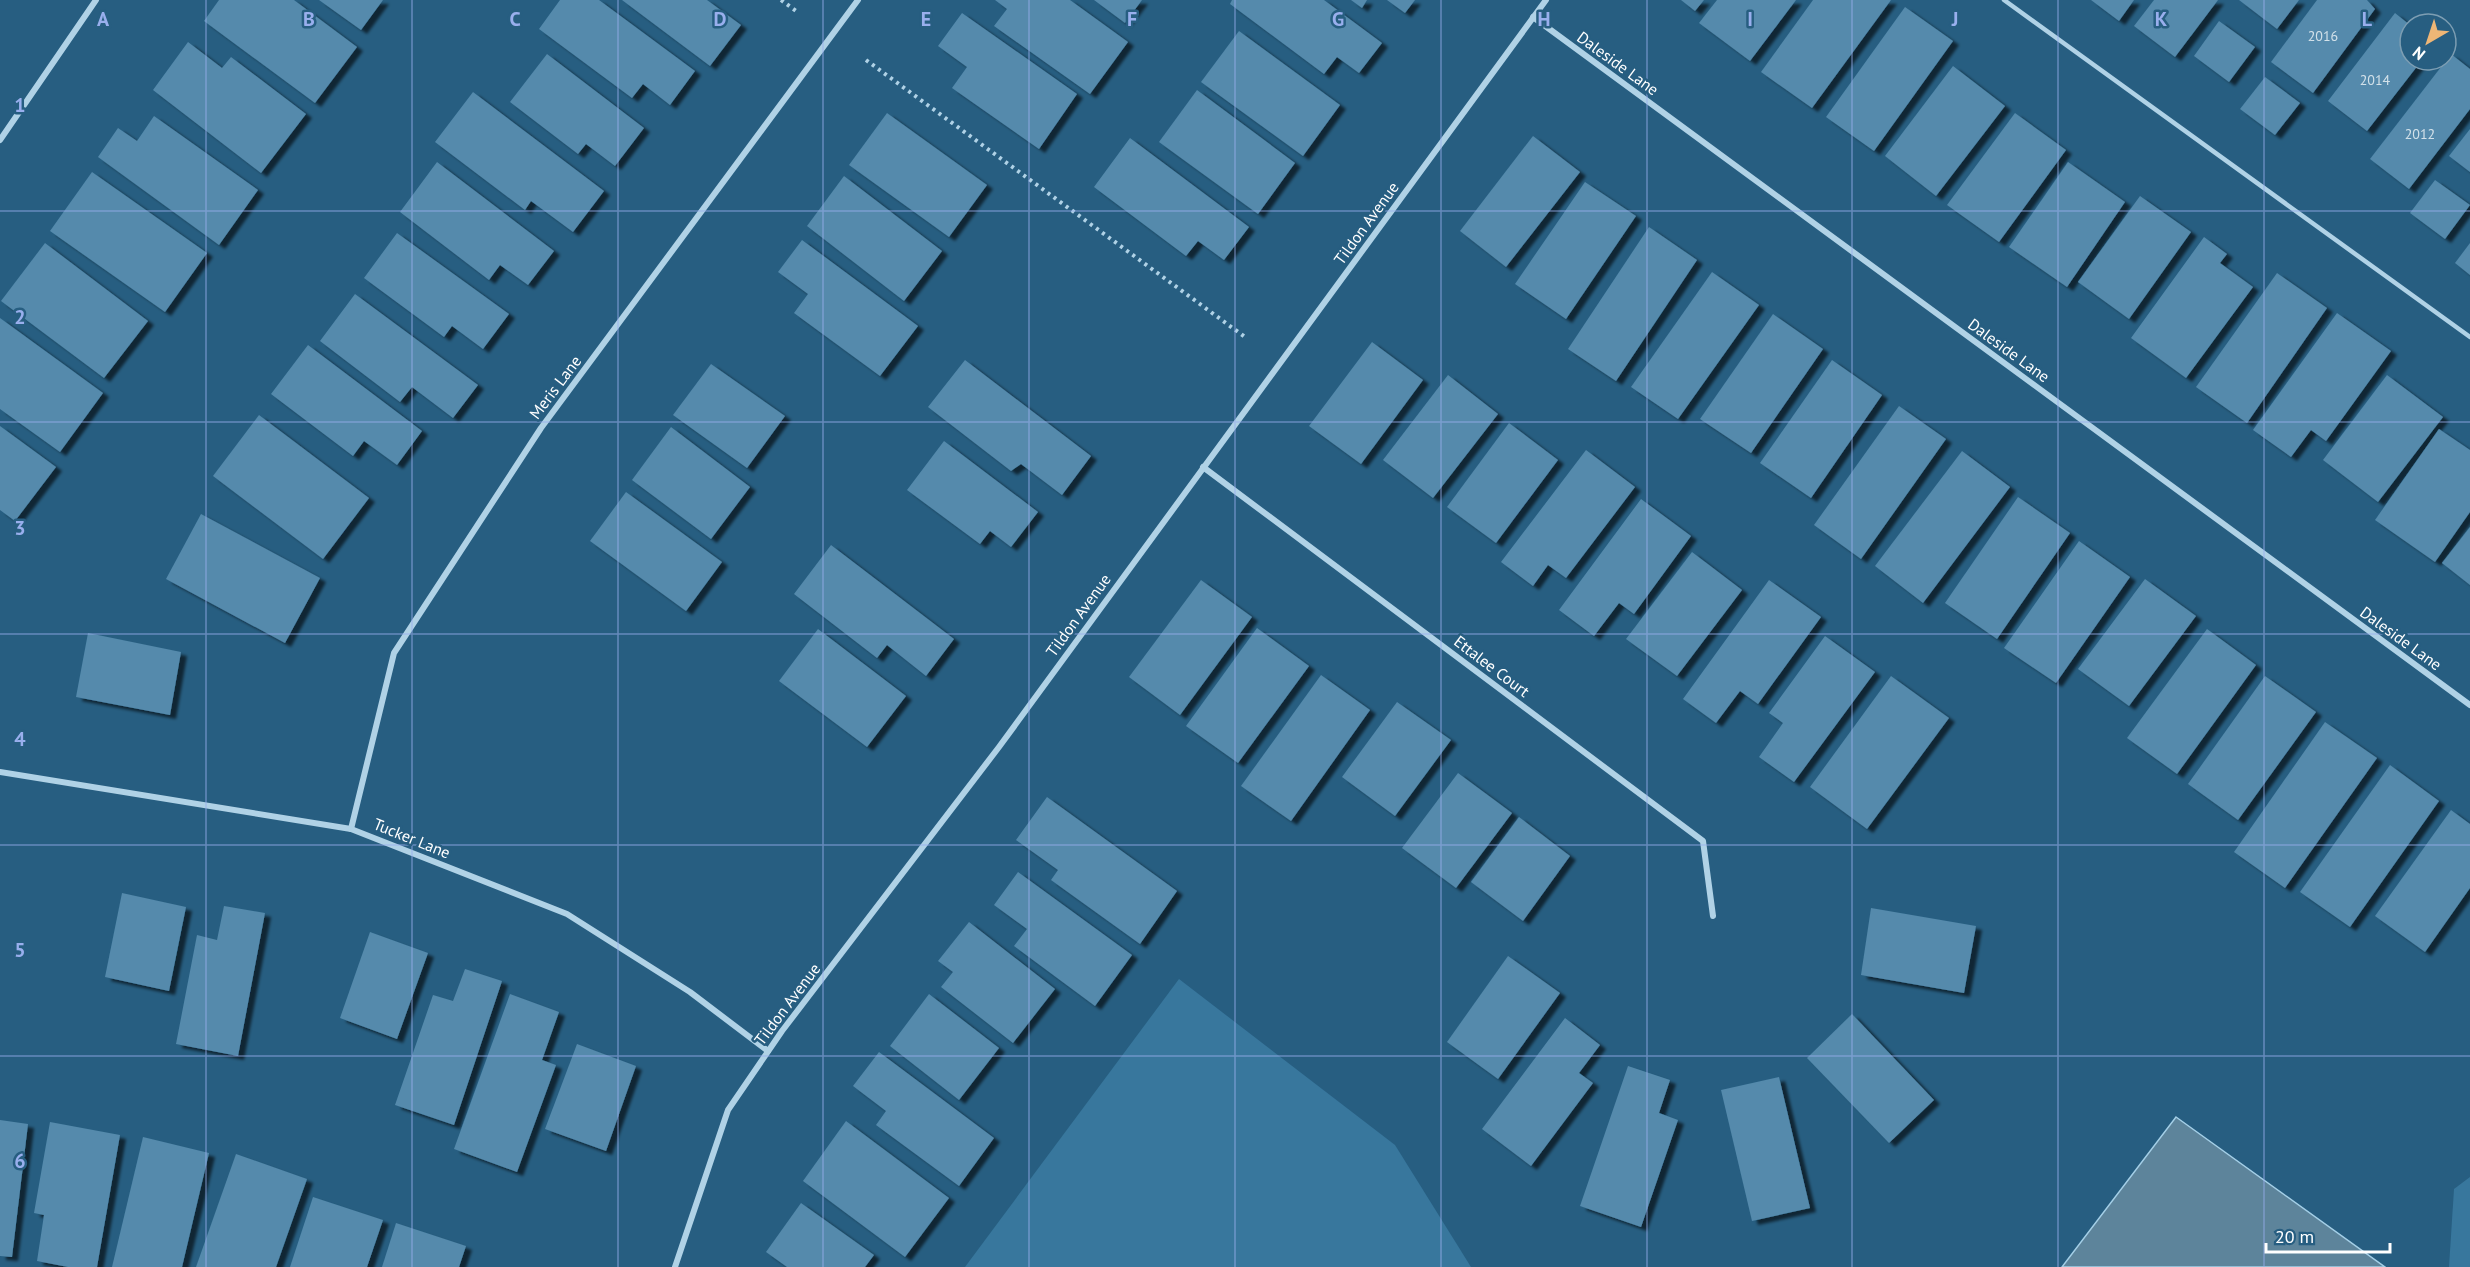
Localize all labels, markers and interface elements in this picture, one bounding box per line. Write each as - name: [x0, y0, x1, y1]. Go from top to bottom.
- text: A: [97, 6, 110, 32]
- text: B: [303, 6, 315, 32]
- text: C: [509, 6, 521, 32]
- text: D: [714, 6, 727, 32]
- text: E: [921, 6, 931, 32]
- text: F: [1127, 6, 1137, 32]
- text: G: [1332, 6, 1344, 32]
- text: H: [1537, 6, 1551, 32]
- text: I: [1747, 6, 1753, 32]
- text: J: [1951, 6, 1958, 32]
- text: K: [2155, 6, 2168, 32]
- text: L: [2362, 6, 2373, 32]
- north arrow: [2398, 12, 2458, 72]
- street label: Daleside Lane: [1573, 27, 1663, 99]
- house number: 2016: [2308, 27, 2338, 45]
- text: N: [2408, 43, 2429, 65]
- house number: 2014: [2360, 71, 2391, 89]
- text: 1: [14, 92, 26, 118]
- house number: 2012: [2405, 125, 2435, 143]
- street label: Tildon Avenue: [1329, 178, 1403, 268]
- text: 2: [14, 304, 26, 330]
- street label: Daleside Lane: [1964, 314, 2054, 386]
- street label: Meris Lane: [525, 351, 585, 423]
- text: 3: [14, 515, 26, 541]
- street label: Tildon Avenue: [1041, 570, 1115, 660]
- street label: Daleside Lane: [2356, 602, 2446, 674]
- street label: Ettalee Court: [1450, 631, 1534, 701]
- text: 4: [14, 726, 26, 752]
- street label: Tucker Lane: [371, 814, 453, 862]
- text: 5: [14, 937, 26, 963]
- street label: Tildon Avenue: [750, 959, 824, 1049]
- text: 6: [14, 1148, 26, 1174]
- scale bar: [2266, 1216, 2390, 1254]
- text: 20 m: [2275, 1225, 2314, 1248]

